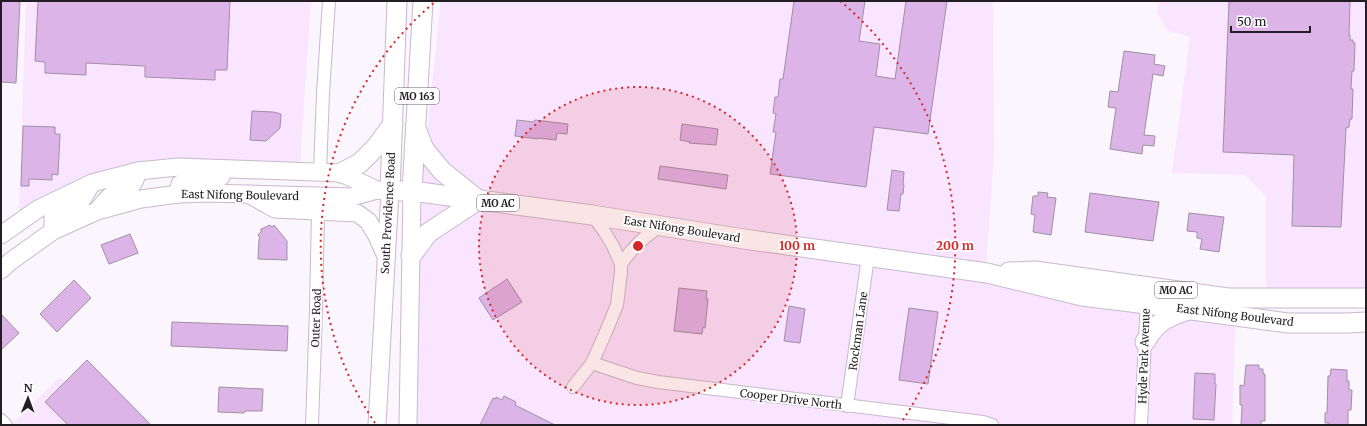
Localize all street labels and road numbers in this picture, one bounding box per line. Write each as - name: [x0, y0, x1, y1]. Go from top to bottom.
- road number: MO 163: [395, 88, 439, 104]
- street label: South Providence Road: [378, 151, 398, 274]
- street label: East Nifong Boulevard: [181, 187, 299, 203]
- road number: MO AC: [477, 195, 519, 211]
- street label: East Nifong Boulevard: [623, 213, 742, 245]
- road number: MO AC: [1155, 282, 1197, 298]
- street label: Outer Road: [308, 288, 324, 348]
- street label: Rockman Lane: [846, 290, 871, 371]
- street label: East Nifong Boulevard: [1176, 301, 1295, 329]
- street label: Hyde Park Avenue: [1135, 308, 1153, 404]
- street label: Cooper Drive North: [739, 386, 844, 412]

